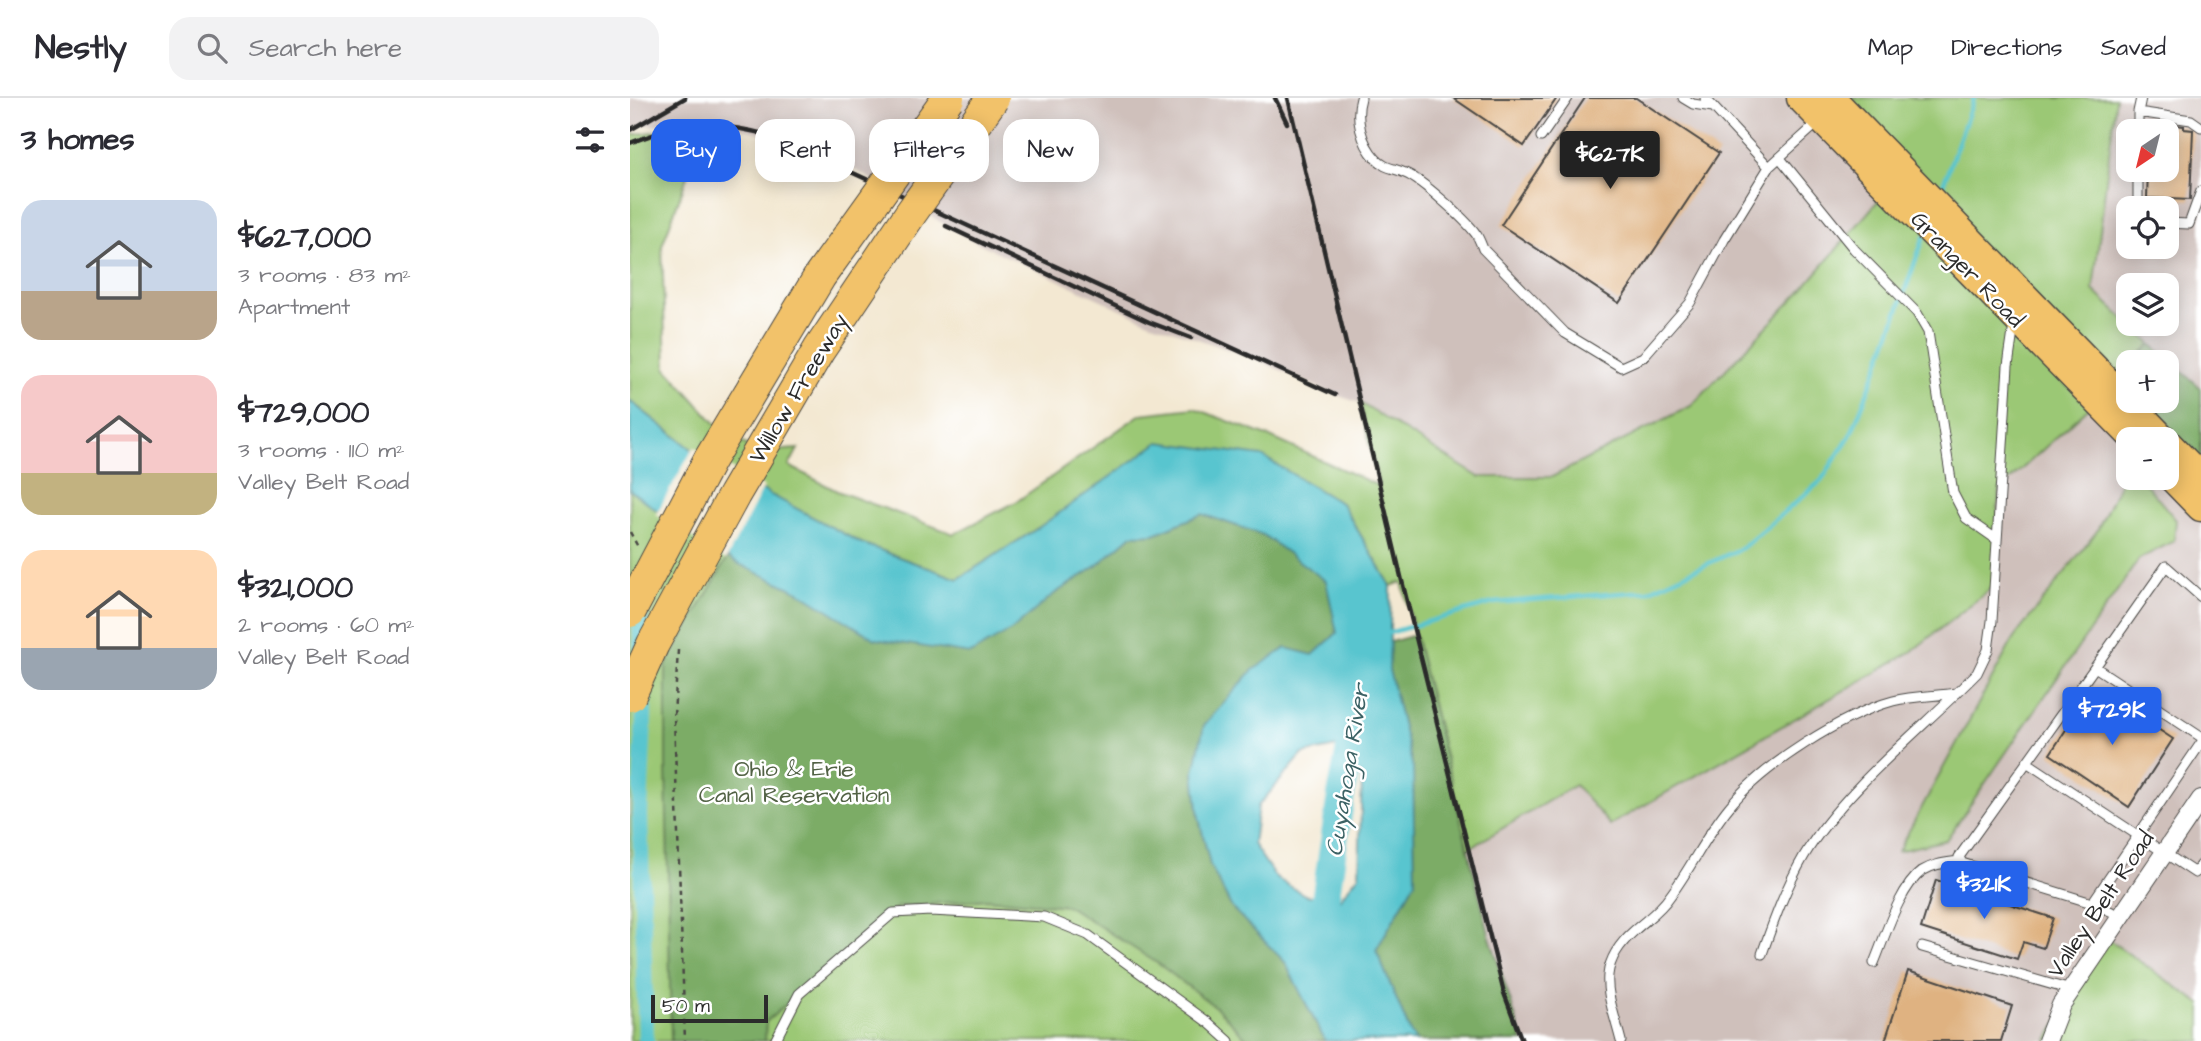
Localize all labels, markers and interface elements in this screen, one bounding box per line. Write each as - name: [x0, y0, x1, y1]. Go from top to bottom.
- search box: [169, 17, 659, 80]
- text: Nestly: [35, 25, 127, 71]
- icon: search: [193, 29, 231, 67]
- text: Search here: [249, 30, 402, 66]
- text: Map: [1868, 31, 1913, 65]
- text: Directions: [1951, 31, 2063, 65]
- text: Saved: [2101, 31, 2166, 65]
- text: 3 homes: [21, 119, 135, 161]
- chip: Buy: [651, 119, 741, 182]
- chip: Rent: [755, 119, 855, 182]
- chip: Filters: [869, 119, 989, 182]
- chip: New: [1003, 119, 1099, 182]
- north arrow: [2116, 119, 2179, 182]
- map controls: [2116, 119, 2179, 490]
- icon: filters: [571, 121, 609, 159]
- pin: $627K: [1561, 132, 1659, 191]
- text: $627K: [1576, 138, 1644, 170]
- button: locate: [2116, 196, 2179, 259]
- street label: Granger Road: [1903, 204, 2031, 336]
- text: $627,000: [238, 217, 371, 259]
- icon: home: [77, 228, 161, 312]
- text: 3 rooms · 83 m²: [238, 259, 411, 291]
- button: layers: [2116, 273, 2179, 336]
- text: Apartment: [238, 291, 350, 323]
- street label: Willow Freeway: [741, 307, 857, 470]
- button: +: [2116, 350, 2179, 413]
- text: $729,000: [238, 392, 370, 434]
- icon: home: [77, 403, 161, 487]
- button: −: [2116, 427, 2179, 490]
- text: 3 rooms · 110 m²: [238, 434, 405, 466]
- text: Valley Belt Road: [238, 466, 409, 498]
- text: $321,000: [238, 567, 353, 609]
- icon: home: [77, 578, 161, 662]
- text: 2 rooms · 60 m²: [238, 609, 415, 641]
- text: Valley Belt Road: [238, 641, 409, 673]
- water label: Cuyahoga River: [1318, 679, 1380, 859]
- pin: $729K: [2063, 688, 2161, 747]
- text: $729K: [2078, 694, 2146, 726]
- park label: Ohio & Erie Canal Reservation: [699, 753, 889, 811]
- street label: Valley Belt Road: [2040, 824, 2163, 985]
- pin: $321K: [1935, 862, 2033, 921]
- text: $321K: [1957, 868, 2011, 900]
- scale bar: [651, 992, 768, 1024]
- text: 50 m: [662, 993, 710, 1020]

